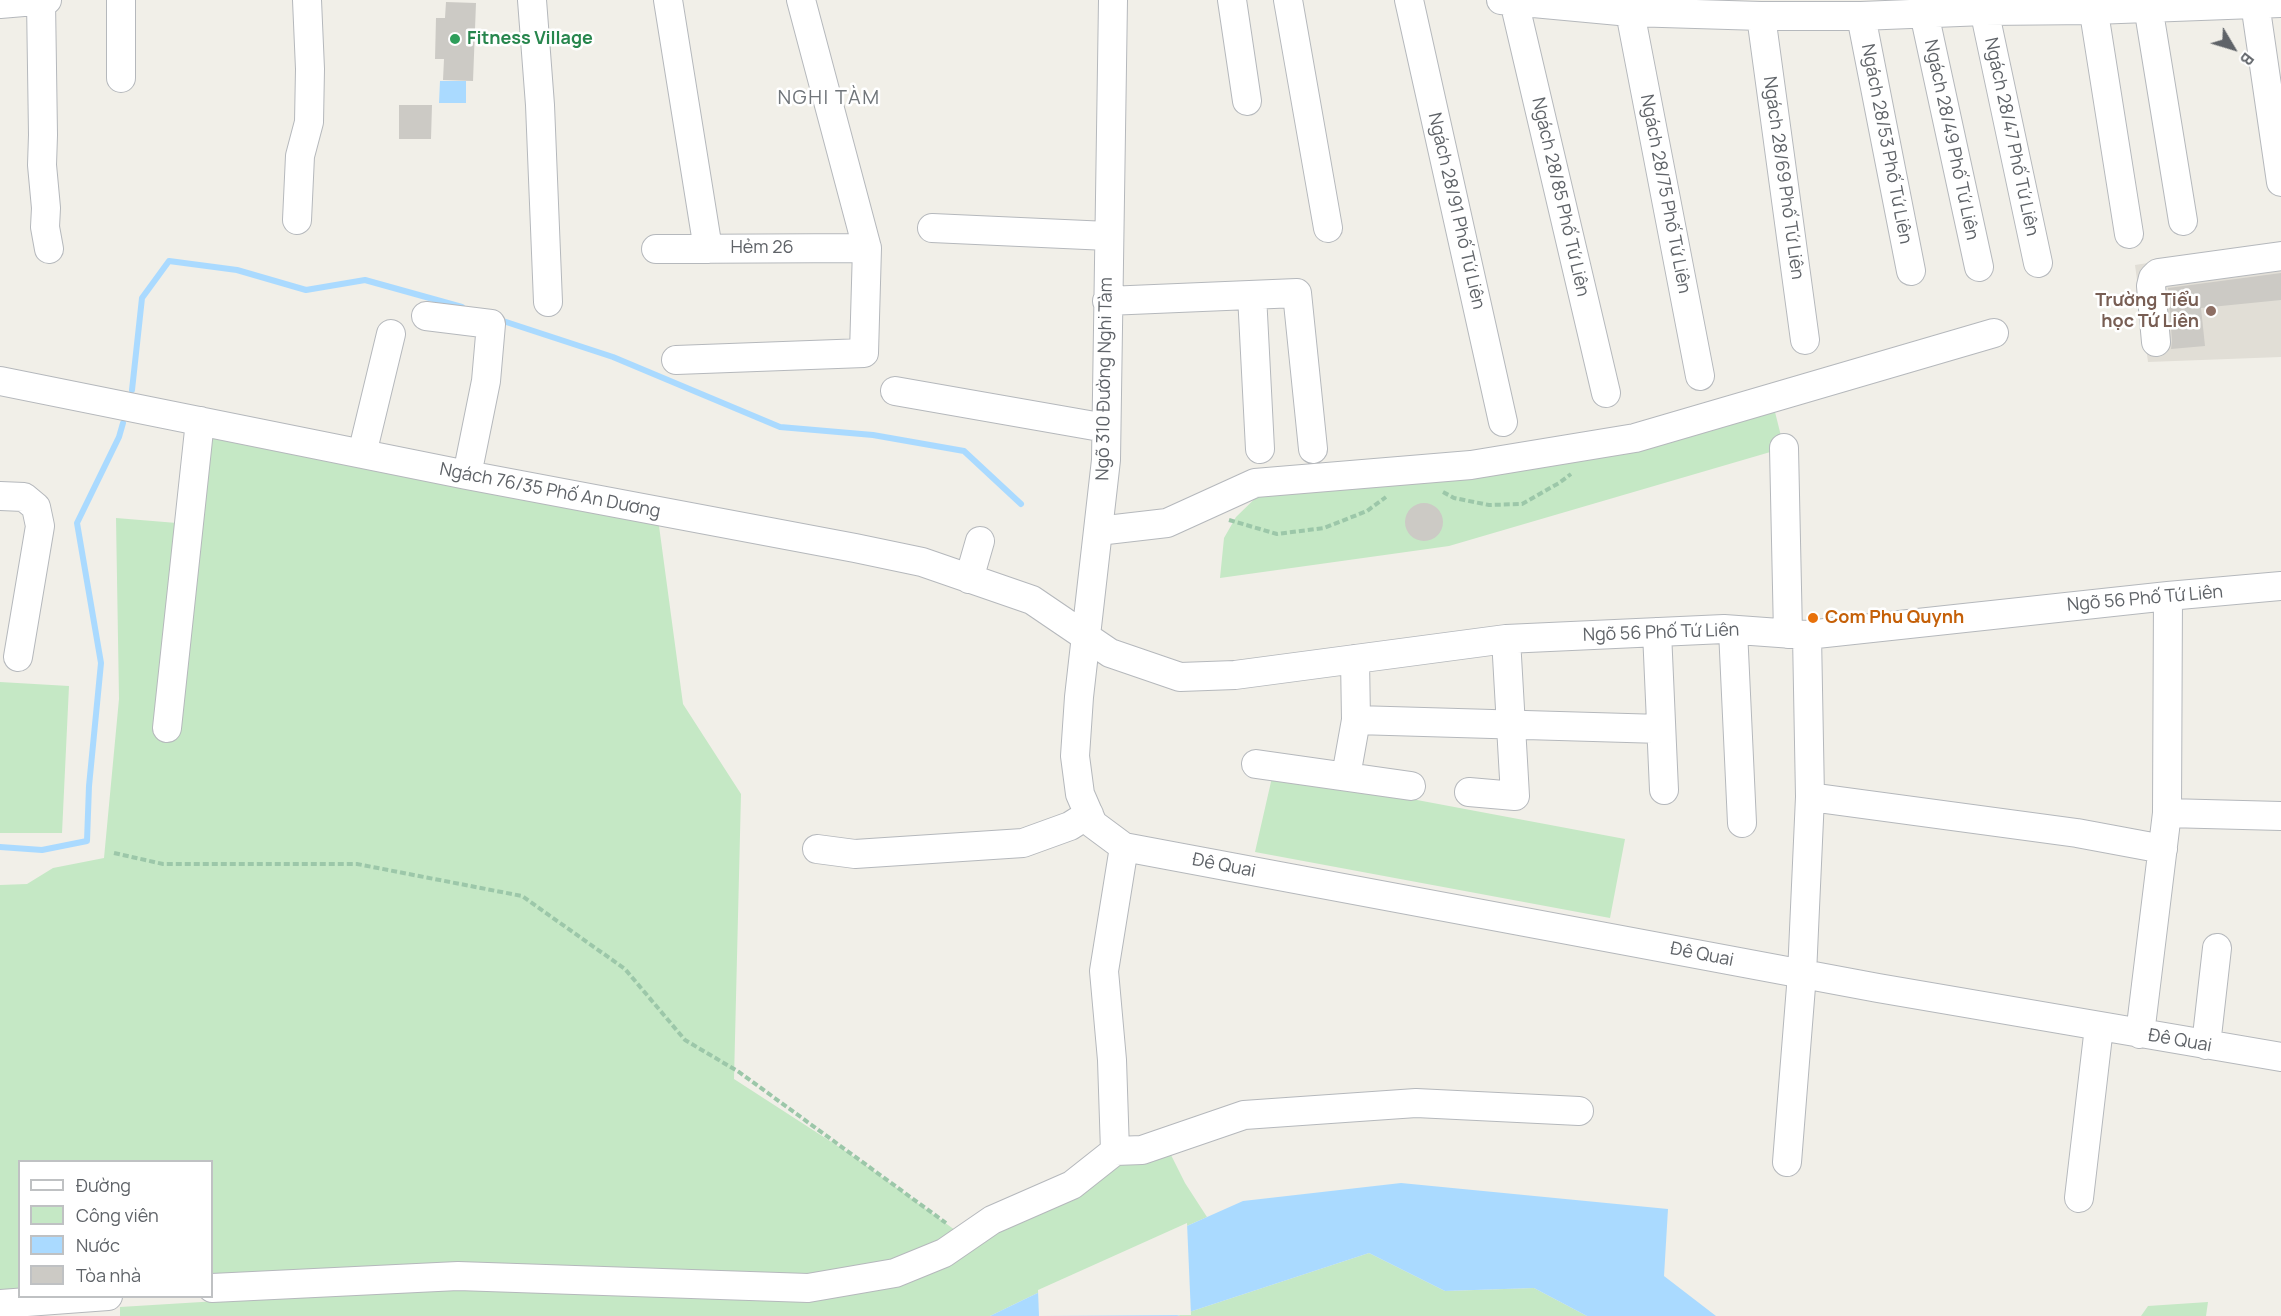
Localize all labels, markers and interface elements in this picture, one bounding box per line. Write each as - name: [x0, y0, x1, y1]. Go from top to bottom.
- north arrow: [2203, 18, 2263, 78]
- place label: Fitness Village: [467, 28, 593, 50]
- marker: Fitness Village: [448, 32, 462, 46]
- street label: Ngách 28/47 Phố Tứ Liên: [1979, 36, 2043, 238]
- street label: Ngách 28/49 Phố Tứ Liên: [1919, 38, 1983, 242]
- street label: Ngách 28/53 Phố Tứ Liên: [1856, 42, 1916, 246]
- text: B: [2235, 48, 2259, 70]
- street label: Ngách 28/69 Phố Tứ Liên: [1758, 75, 1808, 281]
- district label: NGHI TÀM: [777, 86, 881, 110]
- street label: Ngách 28/75 Phố Tứ Liên: [1635, 93, 1695, 295]
- street label: Ngách 28/85 Phố Tứ Liên: [1527, 95, 1593, 299]
- street label: Ngách 28/91 Phố Tứ Liên: [1423, 111, 1489, 311]
- street label: Hẻm 26: [730, 237, 794, 259]
- street label: Ngõ 310 Đường Nghi Tàm: [1092, 277, 1118, 481]
- place label: Trường Tiểu học Tứ Liên: [2095, 290, 2199, 332]
- marker: Trường Tiểu học Tứ Liên: [2204, 304, 2218, 318]
- street label: Ngách 76/35 Phố An Dương: [438, 459, 662, 523]
- street label: Ngõ 56 Phố Tứ Liên: [2066, 581, 2224, 617]
- place label: Com Phu Quynh: [1825, 607, 1964, 629]
- marker: Com Phu Quynh: [1806, 611, 1820, 625]
- street label: Ngõ 56 Phố Tứ Liên: [1582, 619, 1740, 647]
- street label: Đê Quai: [1191, 849, 1257, 883]
- street label: Đê Quai: [1669, 938, 1735, 972]
- street label: Đê Quai: [2147, 1025, 2213, 1057]
- legend: [18, 1160, 213, 1298]
- text: Đường: [76, 1173, 131, 1197]
- text: Công viên: [76, 1203, 159, 1227]
- text: Nước: [76, 1233, 120, 1257]
- text: Tòa nhà: [76, 1263, 141, 1287]

